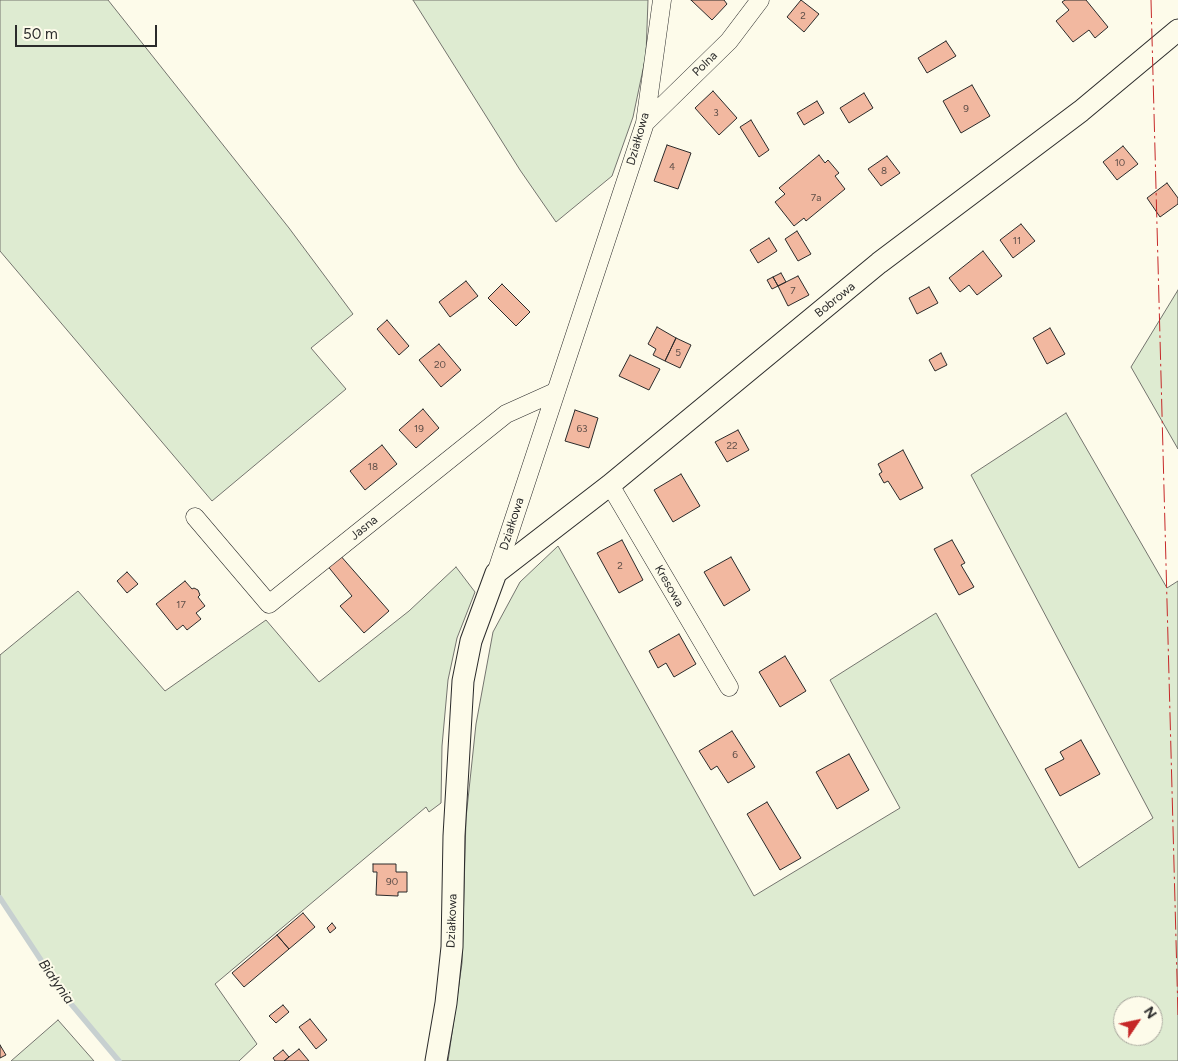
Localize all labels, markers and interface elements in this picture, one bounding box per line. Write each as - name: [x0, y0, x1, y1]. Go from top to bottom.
- house number: 2: [800, 10, 806, 22]
- scale bar: [18, 15, 160, 47]
- text: 50 m: [23, 25, 58, 43]
- street label: Polna: [689, 49, 721, 79]
- house number: 9: [963, 103, 969, 115]
- house number: 3: [713, 107, 719, 119]
- street label: Działkowa: [624, 111, 652, 167]
- house number: 10: [1115, 157, 1125, 169]
- house number: 4: [669, 161, 675, 173]
- house number: 8: [881, 165, 887, 177]
- house number: 7a: [811, 192, 821, 204]
- house number: 11: [1013, 235, 1021, 247]
- street label: Bobrowa: [812, 279, 858, 321]
- house number: 7: [790, 285, 796, 297]
- house number: 5: [675, 347, 681, 359]
- house number: 20: [434, 359, 446, 371]
- house number: 19: [414, 423, 424, 435]
- house number: 63: [576, 423, 588, 435]
- house number: 22: [726, 440, 738, 452]
- house number: 18: [368, 461, 378, 473]
- street label: Działkowa: [497, 496, 527, 552]
- street label: Jasna: [348, 513, 380, 543]
- house number: 2: [617, 560, 623, 572]
- street label: Kresowa: [651, 563, 687, 609]
- house number: 17: [176, 599, 186, 611]
- house number: 6: [732, 749, 738, 761]
- house number: 90: [386, 876, 398, 888]
- street label: Działkowa: [444, 894, 460, 948]
- water label: Białynia: [35, 956, 77, 1008]
- north arrow: [1113, 996, 1163, 1046]
- text: N: [1140, 1004, 1160, 1022]

